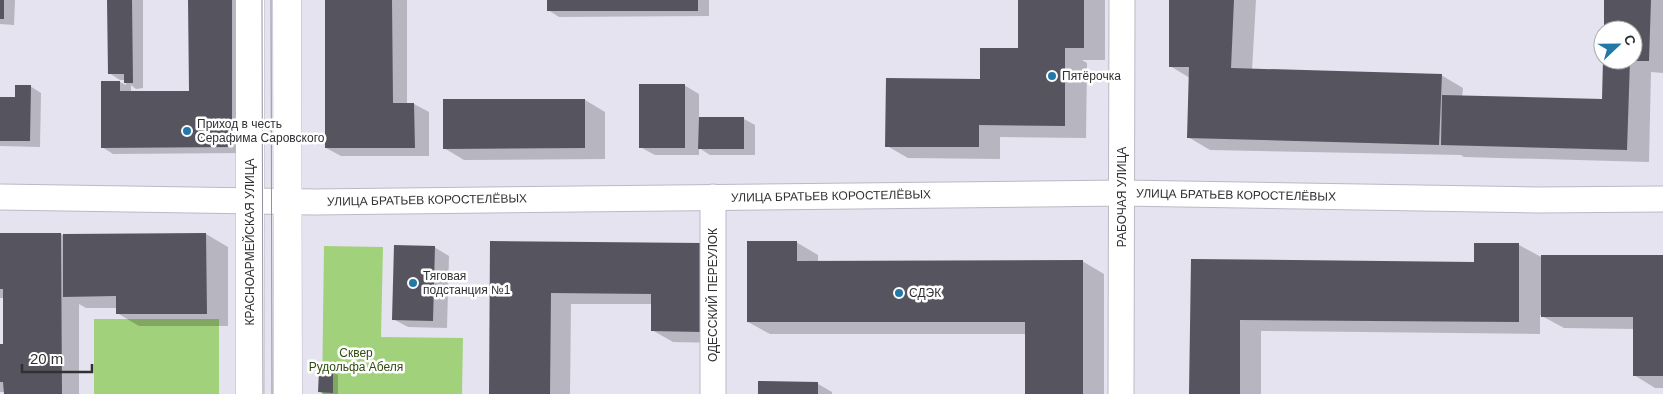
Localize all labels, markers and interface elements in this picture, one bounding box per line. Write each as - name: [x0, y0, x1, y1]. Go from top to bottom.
- north arrow: [1593, 20, 1643, 70]
- text: С: [1621, 32, 1639, 48]
- place label: Пятёрочка: [1062, 69, 1121, 83]
- marker: Пятёрочка: [1046, 70, 1058, 82]
- place label: Приход в честь Серафима Саровского: [197, 117, 325, 145]
- marker: Приход в честь Серафима Саровского: [181, 125, 193, 137]
- street label: РАБОЧАЯ УЛИЦА: [1115, 147, 1129, 247]
- street label: КРАСНОАРМЕЙСКАЯ УЛИЦА: [242, 158, 257, 326]
- street label: УЛИЦА БРАТЬЕВ КОРОСТЕЛЁВЫХ: [1136, 186, 1336, 204]
- street label: УЛИЦА БРАТЬЕВ КОРОСТЕЛЁВЫХ: [731, 187, 931, 205]
- street label: УЛИЦА БРАТЬЕВ КОРОСТЕЛЁВЫХ: [327, 191, 527, 209]
- street label: ОДЕССКИЙ ПЕРЕУЛОК: [705, 228, 720, 362]
- place label: Тяговая подстанция №1: [423, 269, 511, 297]
- marker: Тяговая подстанция №1: [407, 277, 419, 289]
- place label: СДЭК: [909, 286, 941, 300]
- marker: СДЭК: [893, 287, 905, 299]
- scale bar: [22, 342, 92, 374]
- park label: Сквер Рудольфа Абеля: [309, 346, 403, 374]
- text: 20 m: [30, 350, 63, 367]

